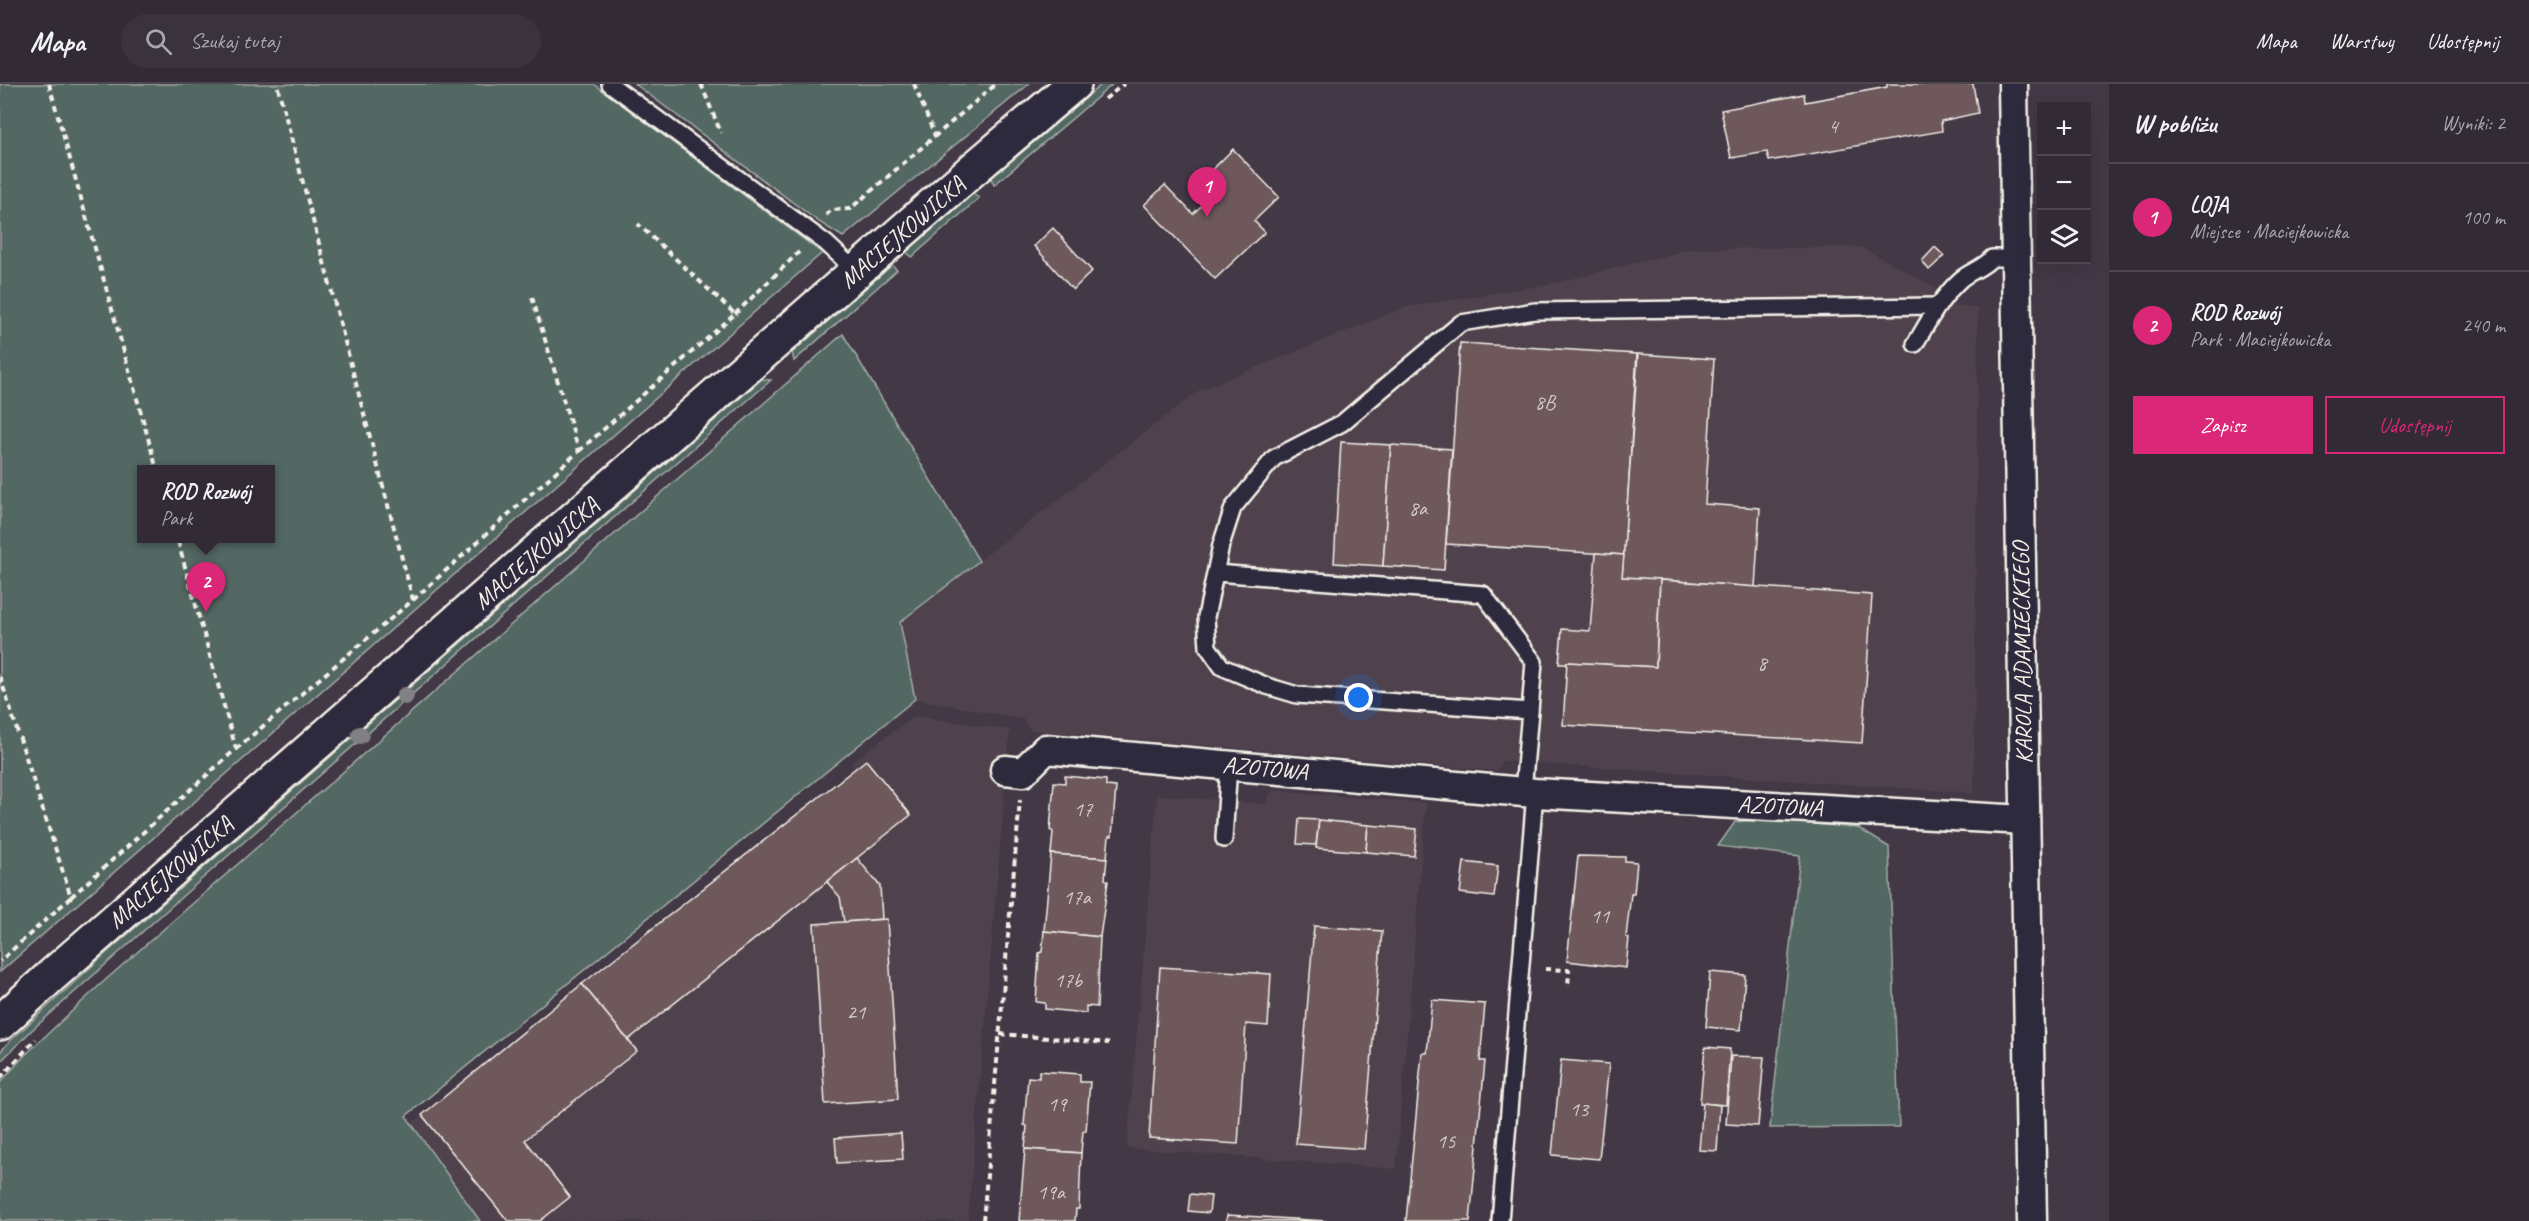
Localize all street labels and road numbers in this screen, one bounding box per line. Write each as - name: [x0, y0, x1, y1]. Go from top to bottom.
- street label: MACIEJKOWICKA: [833, 169, 972, 295]
- street label: MACIEJKOWICKA: [467, 490, 606, 616]
- street label: KAROLA ADAMIECKIEGO: [2005, 539, 2039, 764]
- street label: AZOTOWA: [1221, 749, 1310, 787]
- street label: AZOTOWA: [1737, 789, 1824, 823]
- street label: MACIEJKOWICKA: [101, 809, 240, 935]

